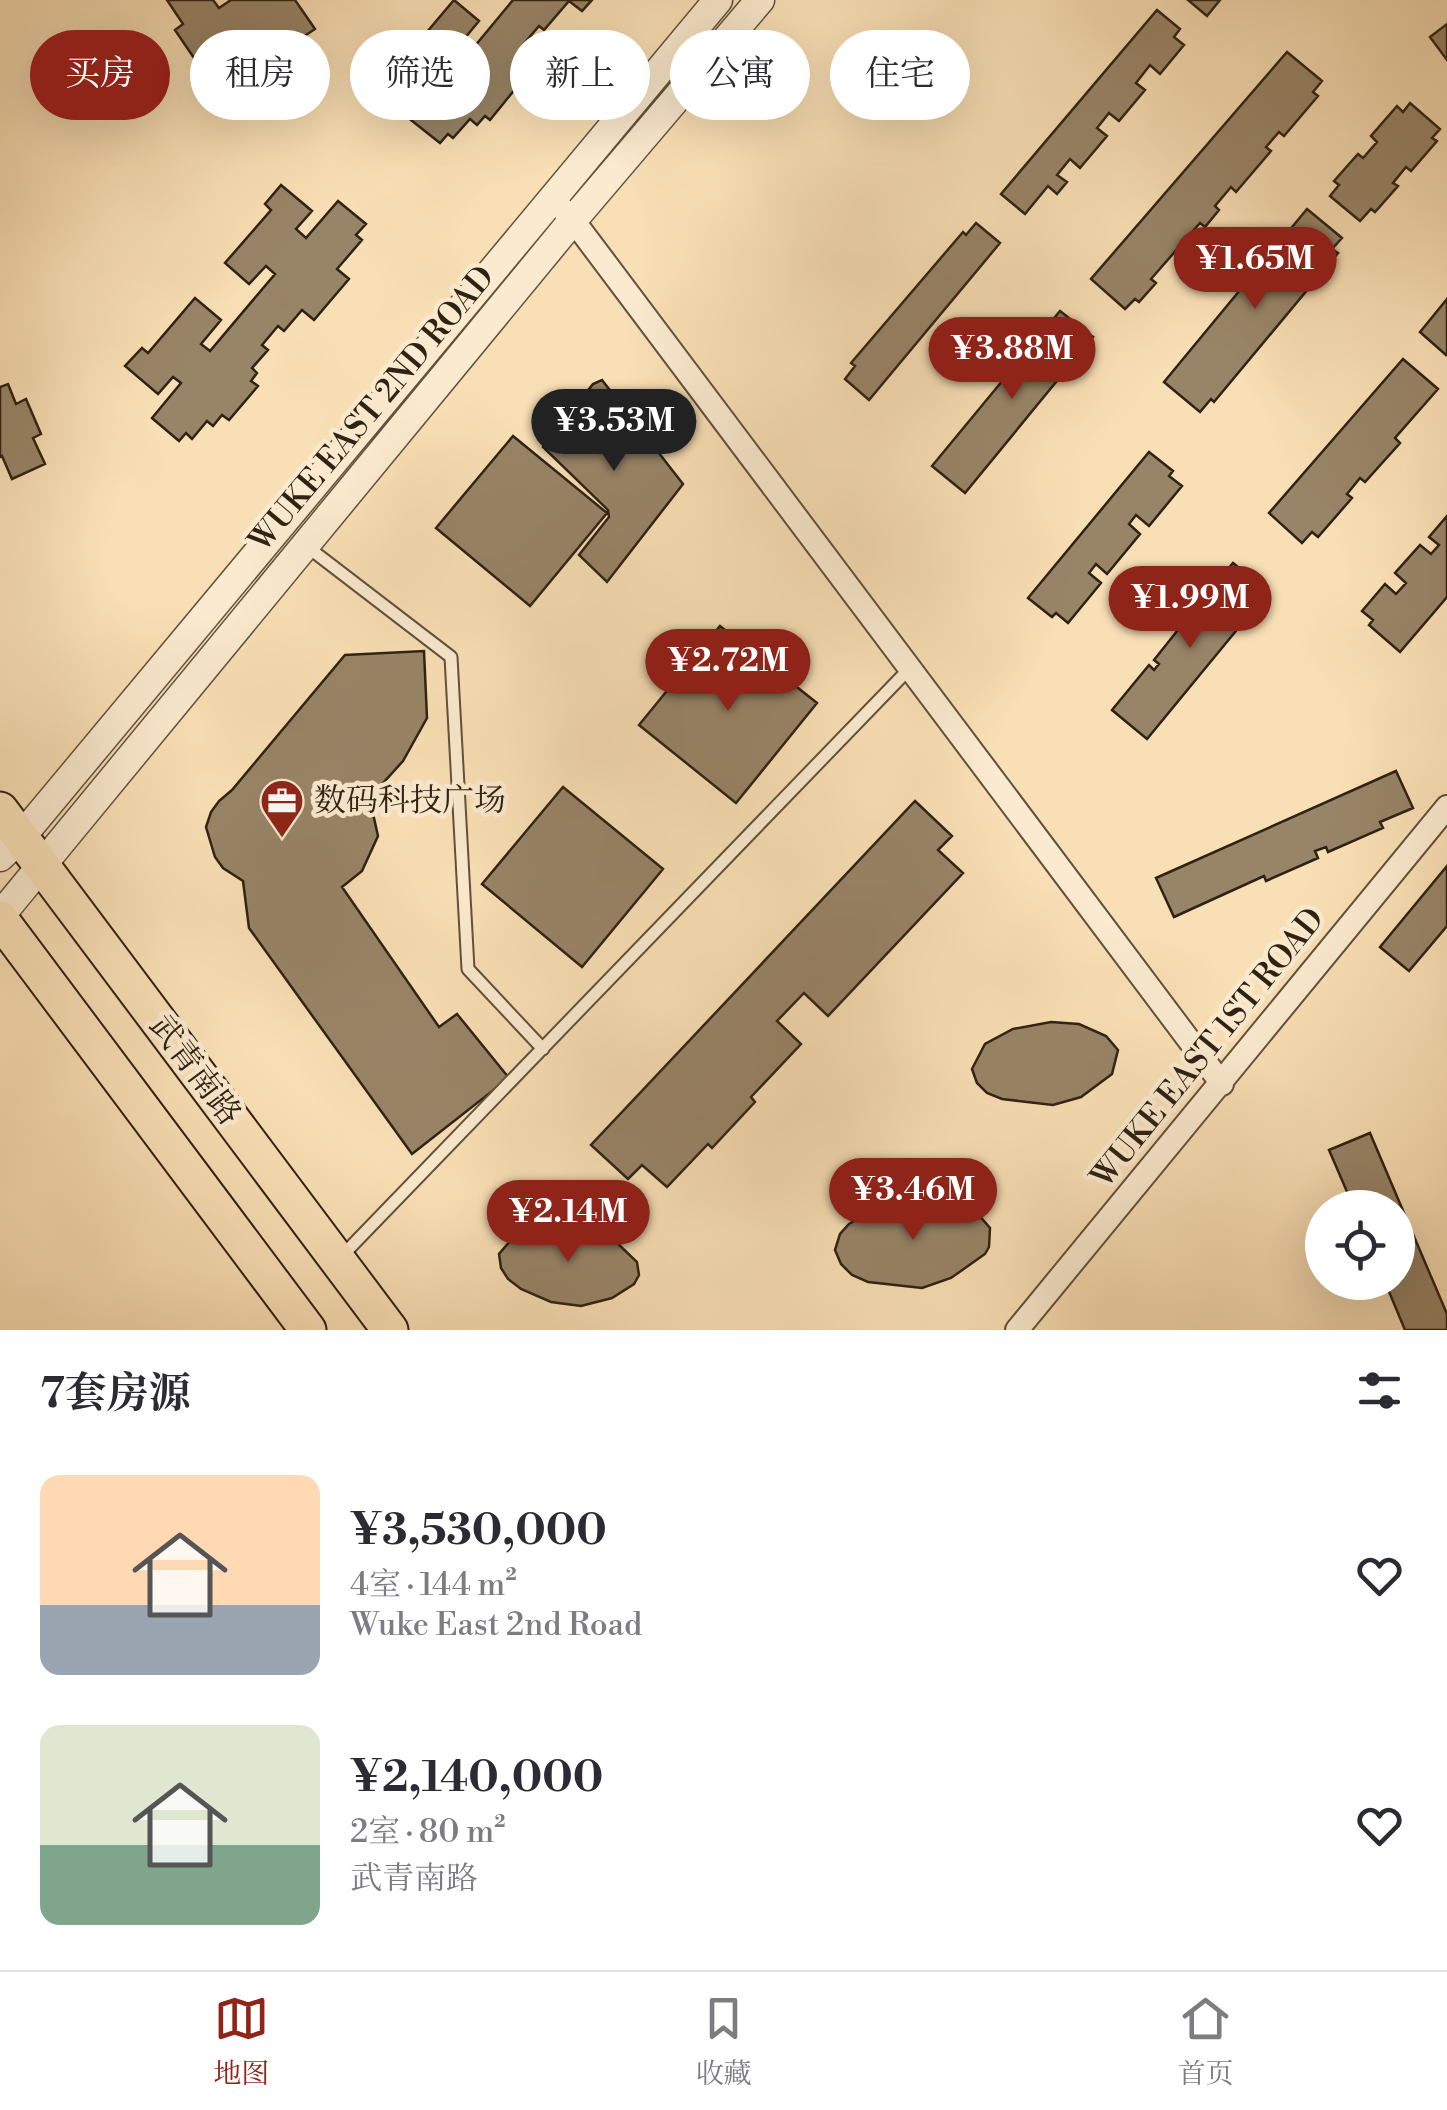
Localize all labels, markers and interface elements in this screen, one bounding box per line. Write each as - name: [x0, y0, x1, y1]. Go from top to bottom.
- chip: 买房: [30, 30, 170, 120]
- chip: 租房: [190, 30, 330, 120]
- chip: 筛选: [350, 30, 490, 120]
- chip: 新上: [510, 30, 650, 120]
- chip: 公寓: [670, 30, 810, 120]
- chip: 住宅: [830, 30, 970, 120]
- pin: ¥1.65M: [1174, 227, 1336, 312]
- text: ¥1.65M: [1196, 239, 1314, 279]
- street label: WUKE EAST 2ND ROAD: [240, 258, 503, 561]
- pin: ¥3.88M: [931, 317, 1093, 402]
- text: ¥3.88M: [951, 329, 1073, 369]
- pin: ¥3.53M: [533, 389, 695, 474]
- text: ¥3.53M: [553, 401, 675, 441]
- pin: ¥1.99M: [1109, 566, 1271, 651]
- text: ¥1.99M: [1131, 578, 1249, 618]
- pin: ¥2.72M: [647, 629, 809, 714]
- text: ¥2.72M: [667, 641, 789, 681]
- office icon: 数码科技广场: [259, 778, 305, 839]
- place label: 数码科技广场: [314, 781, 506, 821]
- street label: WUKE EAST 1ST ROAD: [1082, 900, 1333, 1197]
- street label: 武青南路: [141, 1007, 249, 1133]
- pin: ¥3.46M: [832, 1158, 994, 1243]
- text: ¥3.46M: [851, 1170, 975, 1210]
- pin: ¥2.14M: [487, 1180, 649, 1265]
- map controls: [1305, 1190, 1415, 1300]
- button: locate: [1305, 1190, 1415, 1300]
- text: ¥2.14M: [509, 1192, 627, 1232]
- icon: filters: [1352, 1363, 1407, 1418]
- text: 7套房源: [40, 1368, 191, 1421]
- text: ¥3,530,000: [350, 1505, 607, 1558]
- icon: home: [120, 1515, 240, 1635]
- icon: heart: [1352, 1548, 1407, 1603]
- text: 4室 · 144 m²: [350, 1565, 517, 1605]
- text: Wuke East 2nd Road: [350, 1605, 642, 1645]
- text: ¥2,140,000: [350, 1752, 603, 1805]
- icon: home: [120, 1765, 240, 1885]
- icon: heart: [1352, 1798, 1407, 1853]
- text: 2室 · 80 m²: [350, 1812, 505, 1852]
- text: 武青南路: [350, 1859, 478, 1899]
- tab: 地图: [213, 1991, 269, 2092]
- tab: 收藏: [695, 1991, 752, 2092]
- tab: 首页: [1178, 1991, 1234, 2092]

